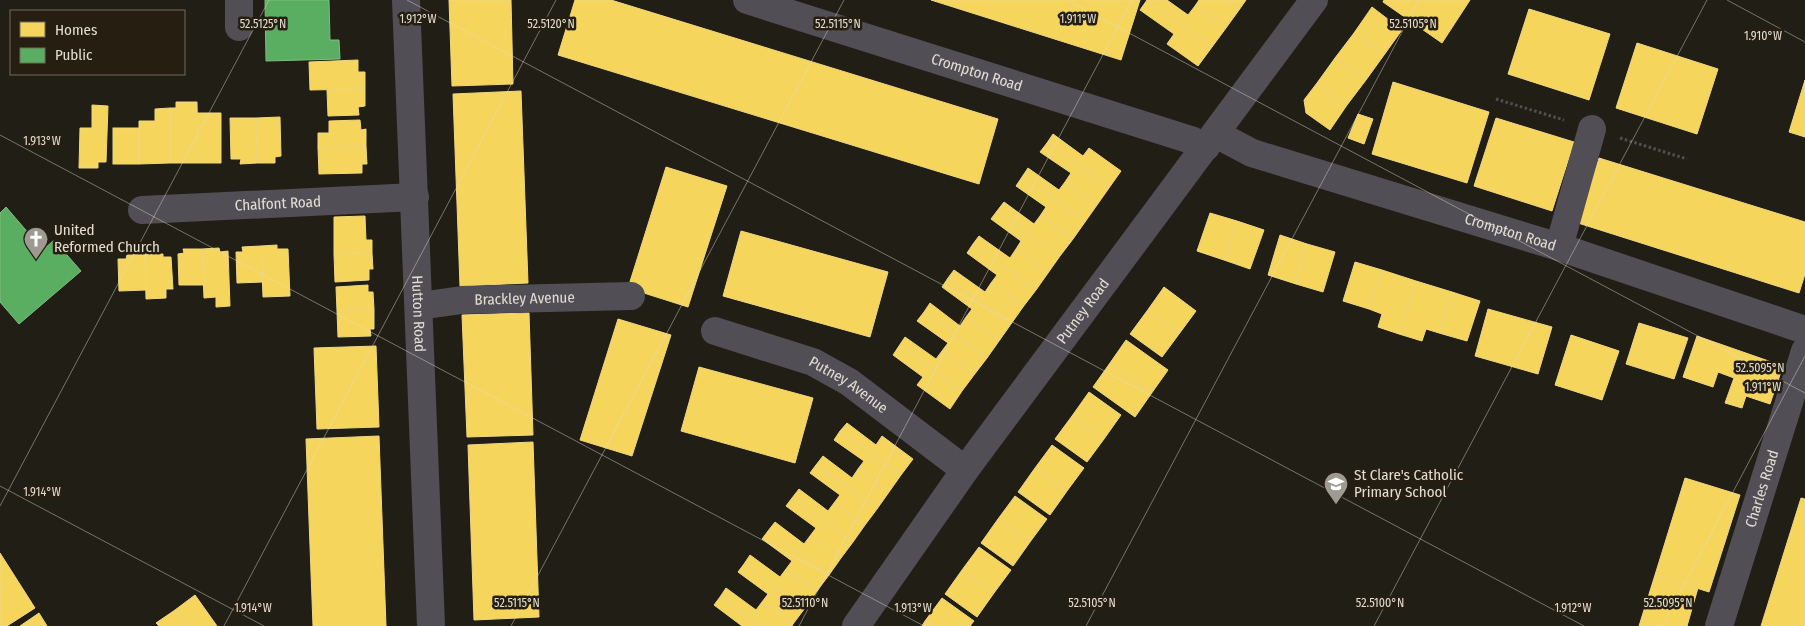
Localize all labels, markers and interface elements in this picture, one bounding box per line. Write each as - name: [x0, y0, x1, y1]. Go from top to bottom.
- legend: [10, 10, 185, 75]
- text: 1.912°W: [399, 12, 437, 26]
- text: 1.911°W: [1060, 12, 1096, 26]
- text: 52.5125°N: [240, 17, 286, 31]
- text: 52.5120°N: [527, 17, 575, 31]
- text: 52.5115°N: [815, 17, 861, 31]
- text: 52.5105°N: [1389, 17, 1437, 31]
- text: Homes: [55, 21, 97, 39]
- text: 1.910°W: [1744, 29, 1782, 43]
- text: Public: [55, 46, 93, 64]
- street label: Crompton Road: [929, 50, 1025, 95]
- text: 1.913°W: [23, 134, 61, 148]
- street label: Chalfont Road: [234, 192, 321, 215]
- street label: Crompton Road: [1462, 210, 1558, 255]
- place label: United Reformed Church: [54, 221, 160, 256]
- church icon: United Reformed Church: [23, 226, 49, 260]
- street label: Hutton Road: [408, 275, 429, 353]
- street label: Putney Road: [1053, 275, 1113, 348]
- street label: Brackley Avenue: [474, 288, 575, 309]
- street label: Putney Avenue: [806, 353, 891, 417]
- text: 52.5095°N: [1735, 361, 1785, 375]
- text: 1.911°W: [1745, 380, 1781, 394]
- street label: Charles Road: [1741, 448, 1783, 530]
- place label: St Clare's Catholic Primary School: [1354, 466, 1464, 501]
- school or university icon: St Clare's Catholic Primary School: [1323, 471, 1349, 505]
- text: 1.914°W: [23, 485, 61, 499]
- text: 52.5115°N: [494, 596, 540, 610]
- text: 52.5110°N: [782, 596, 828, 610]
- text: 52.5105°N: [1068, 596, 1116, 610]
- text: 52.5100°N: [1356, 596, 1404, 610]
- text: 52.5095°N: [1643, 596, 1693, 610]
- text: 1.914°W: [234, 601, 272, 615]
- text: 1.913°W: [894, 601, 932, 615]
- text: 1.912°W: [1554, 601, 1592, 615]

